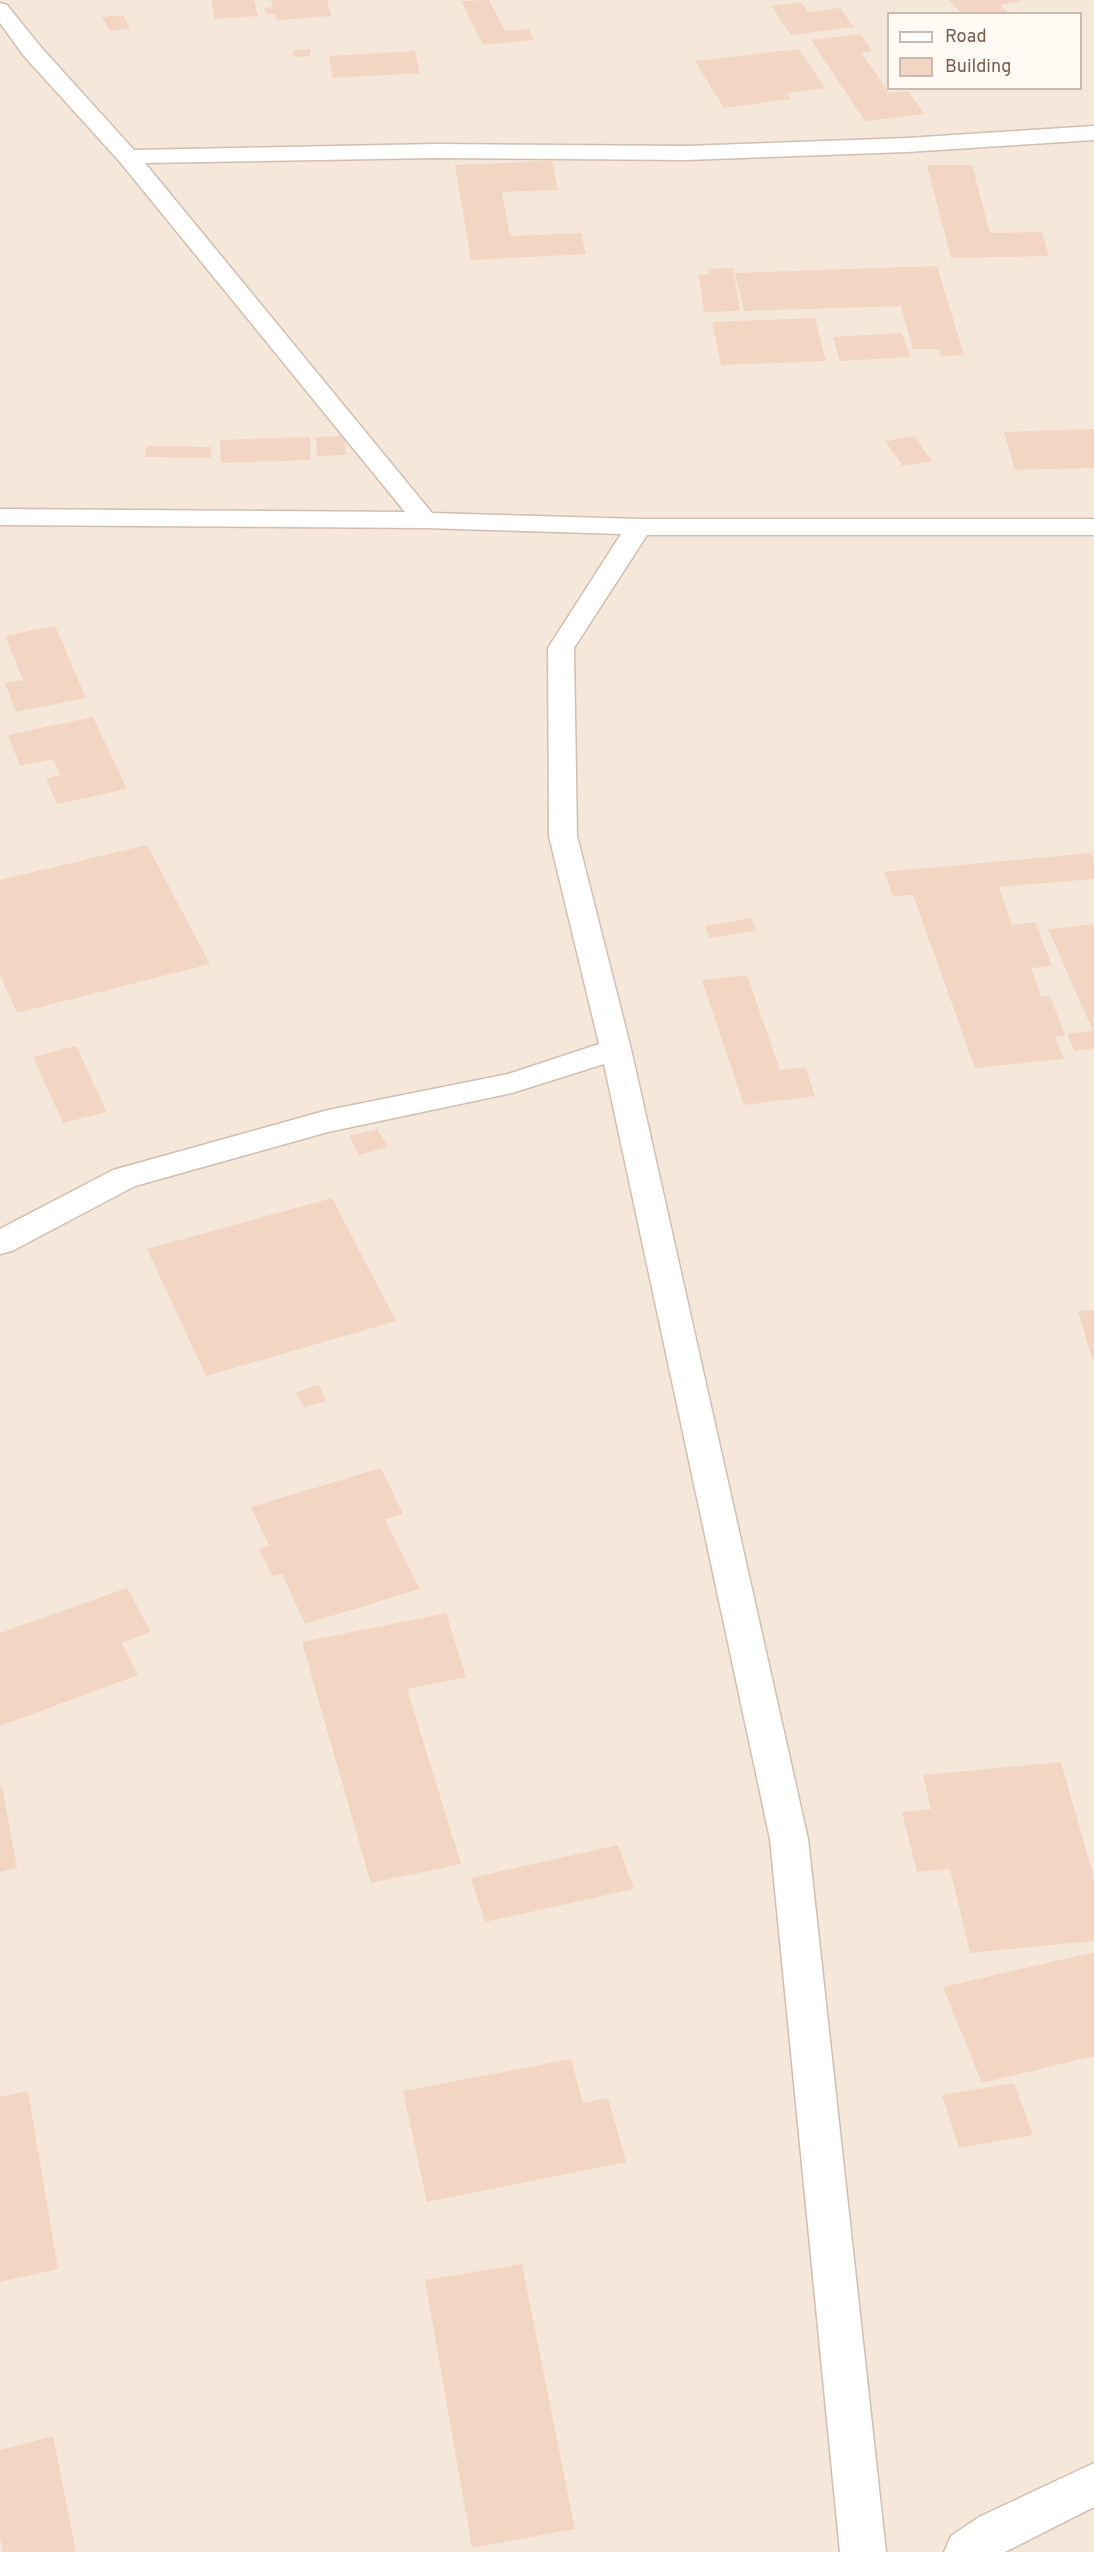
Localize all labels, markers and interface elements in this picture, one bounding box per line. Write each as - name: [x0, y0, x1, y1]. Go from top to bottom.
- legend: [887, 12, 1082, 90]
- text: Road: [945, 26, 987, 49]
- text: Building: [945, 56, 1011, 79]

